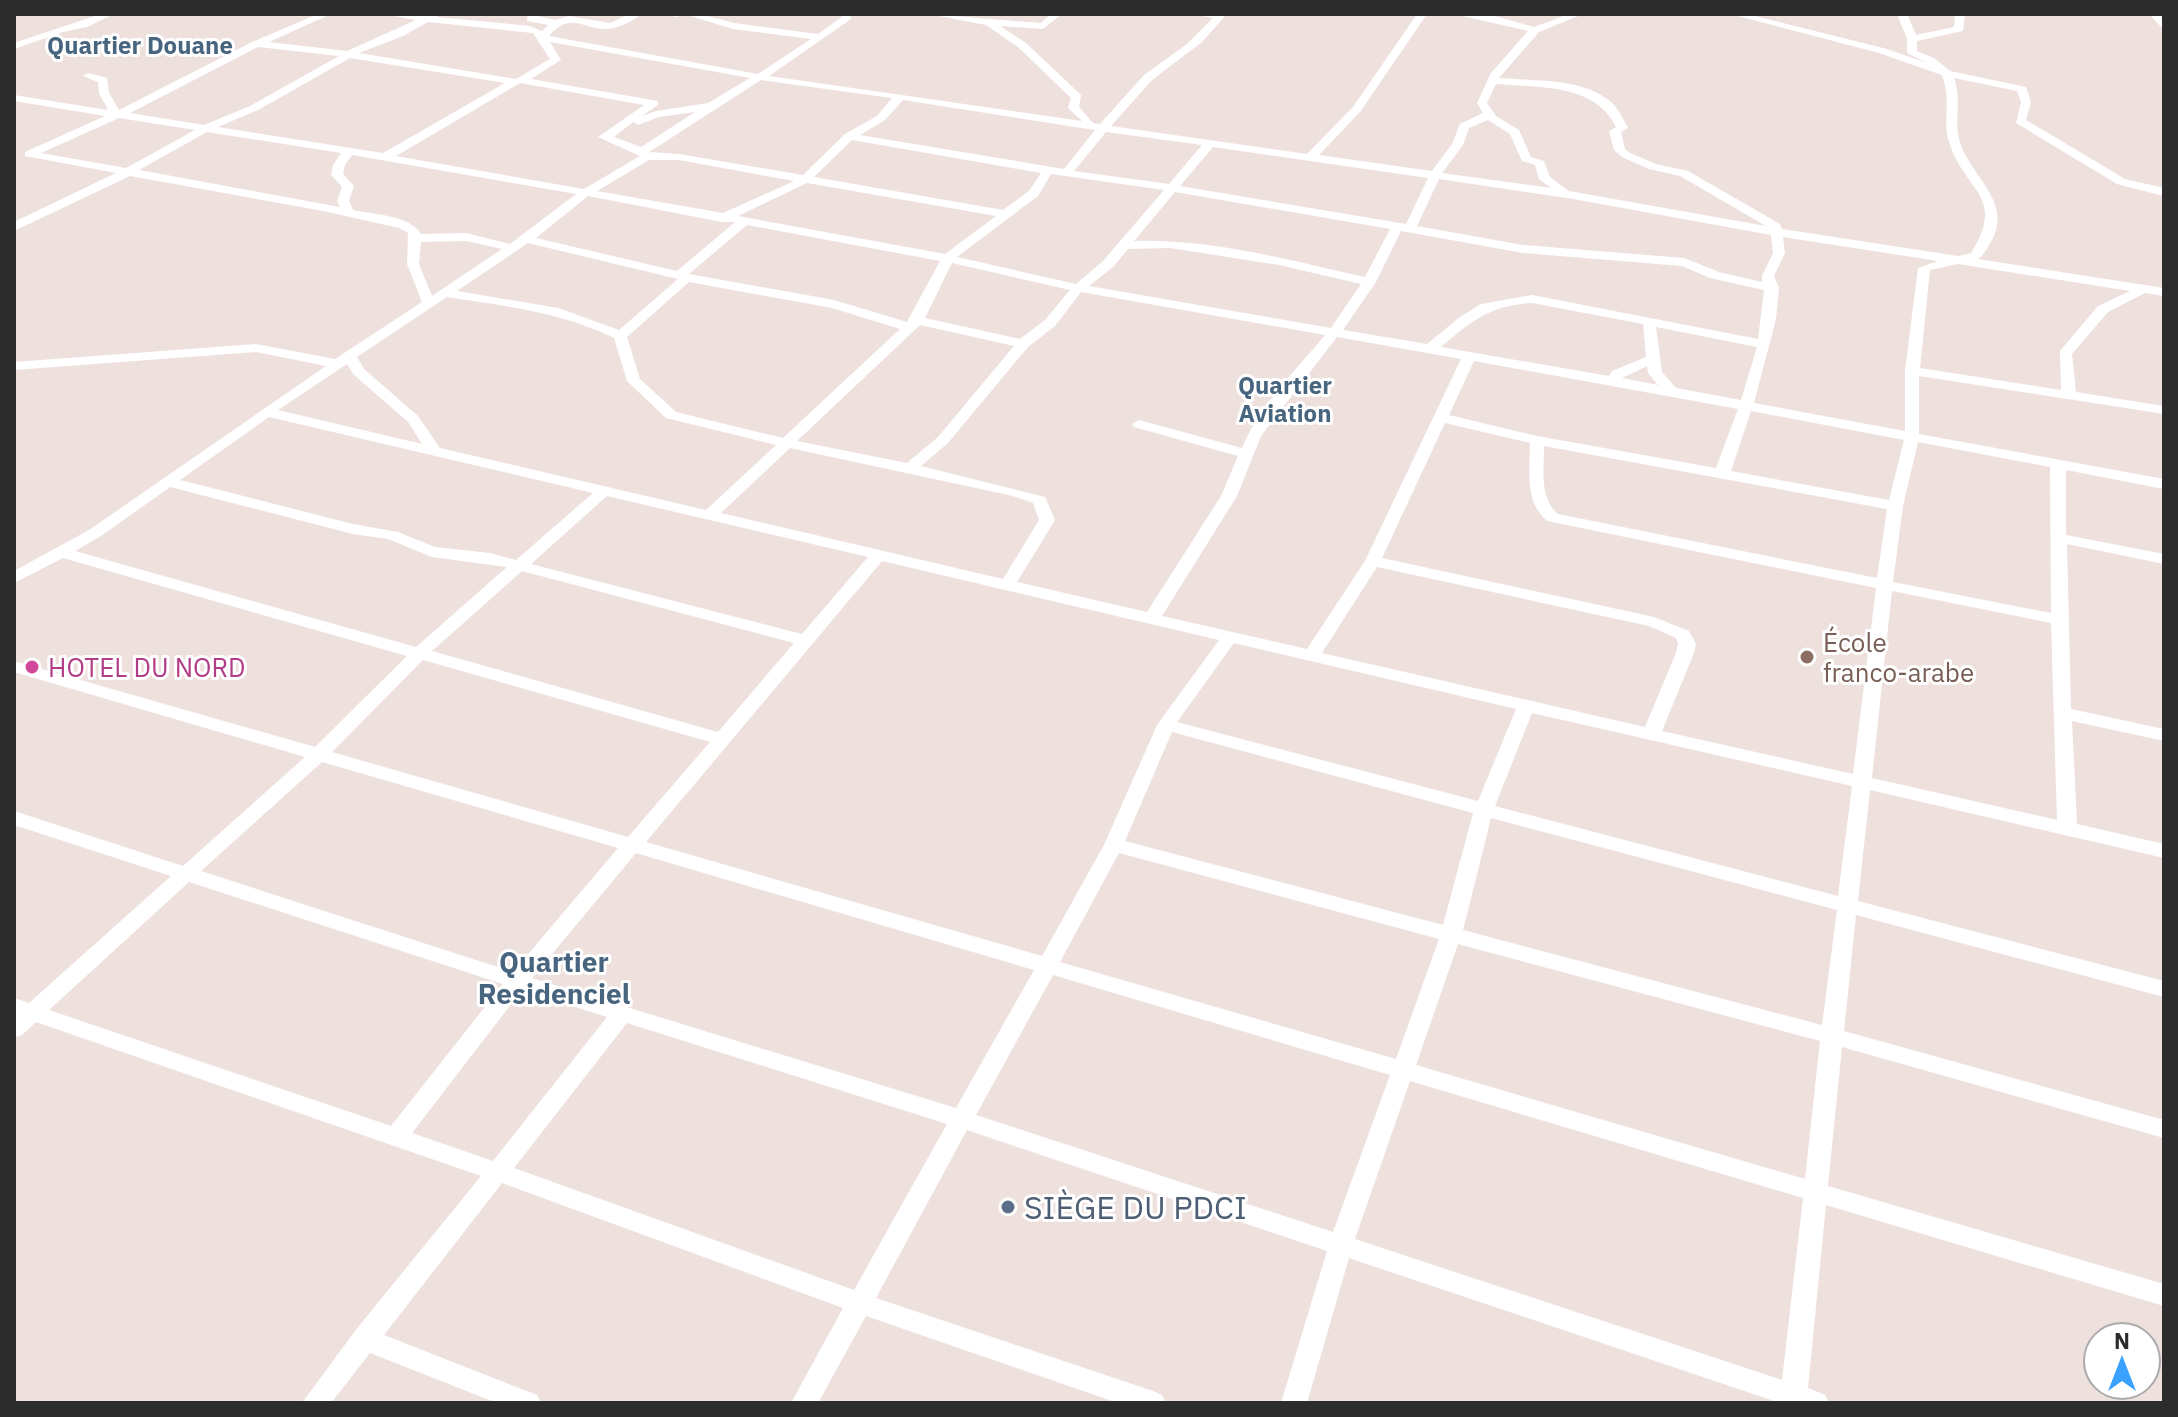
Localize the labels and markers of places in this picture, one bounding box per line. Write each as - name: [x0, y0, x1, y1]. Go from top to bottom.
- place label: École franco-arabe: [1823, 625, 1974, 689]
- marker: École franco-arabe: [1798, 648, 1816, 666]
- place label: HOTEL DU NORD: [48, 650, 246, 684]
- marker: HOTEL DU NORD: [23, 658, 41, 676]
- place label: SIÈGE DU PDCI: [1024, 1186, 1247, 1228]
- marker: SIÈGE DU PDCI: [999, 1198, 1017, 1216]

